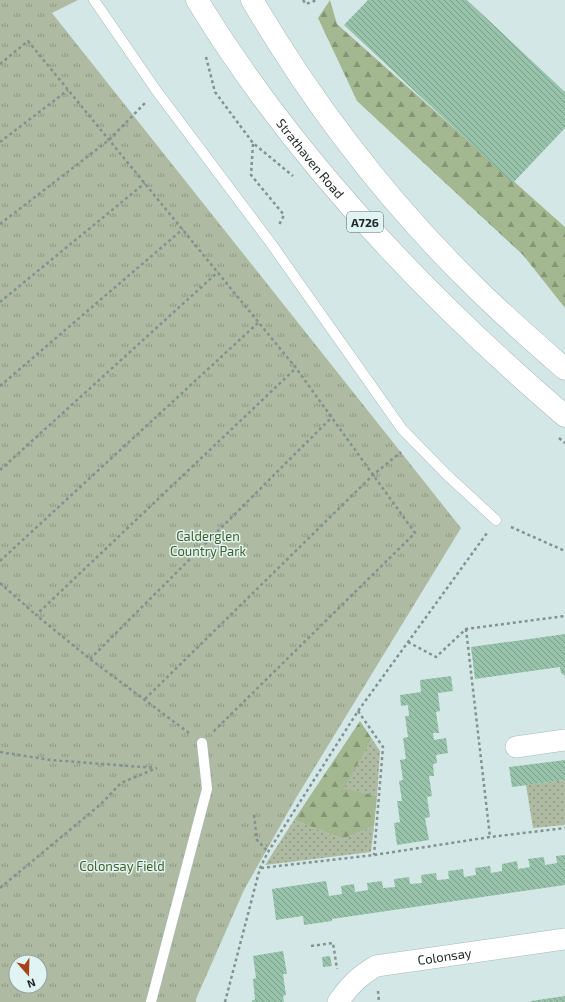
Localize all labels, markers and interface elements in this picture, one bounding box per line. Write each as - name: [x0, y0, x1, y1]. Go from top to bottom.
- street label: Strathaven Road: [273, 115, 348, 202]
- road number: A726: [347, 212, 383, 232]
- park label: Calderglen Country Park: [170, 528, 246, 559]
- park label: Colonsay Field: [79, 858, 165, 874]
- street label: Colonsay: [416, 944, 473, 968]
- north arrow: [8, 954, 48, 994]
- text: N: [26, 976, 38, 991]

